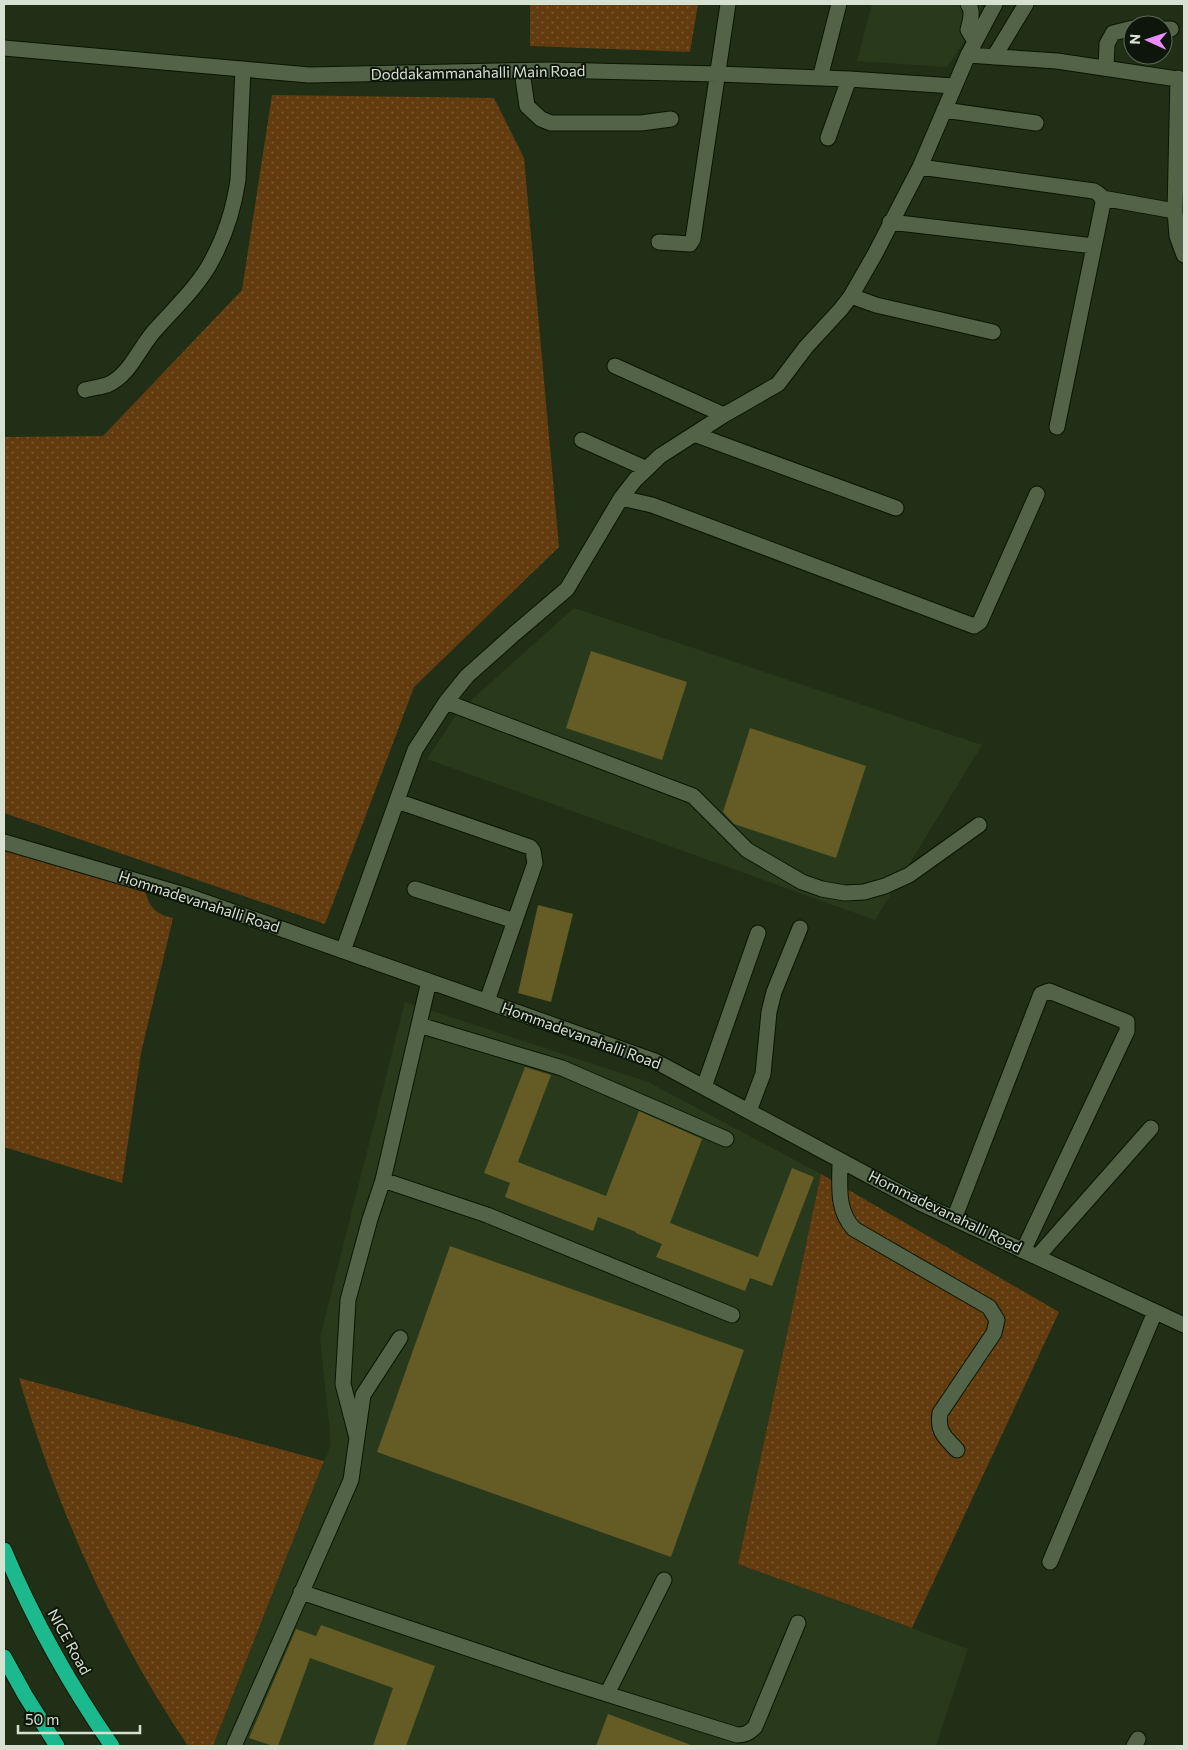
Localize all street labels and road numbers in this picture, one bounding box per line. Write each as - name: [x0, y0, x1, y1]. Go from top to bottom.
- street label: Doddakammanahalli Main Road: [370, 61, 586, 83]
- street label: Hommadevanahalli Road: [117, 866, 282, 936]
- street label: Hommadevanahalli Road: [499, 998, 663, 1072]
- street label: Hommadevanahalli Road: [866, 1166, 1025, 1256]
- street label: NICE Road: [44, 1605, 95, 1678]

